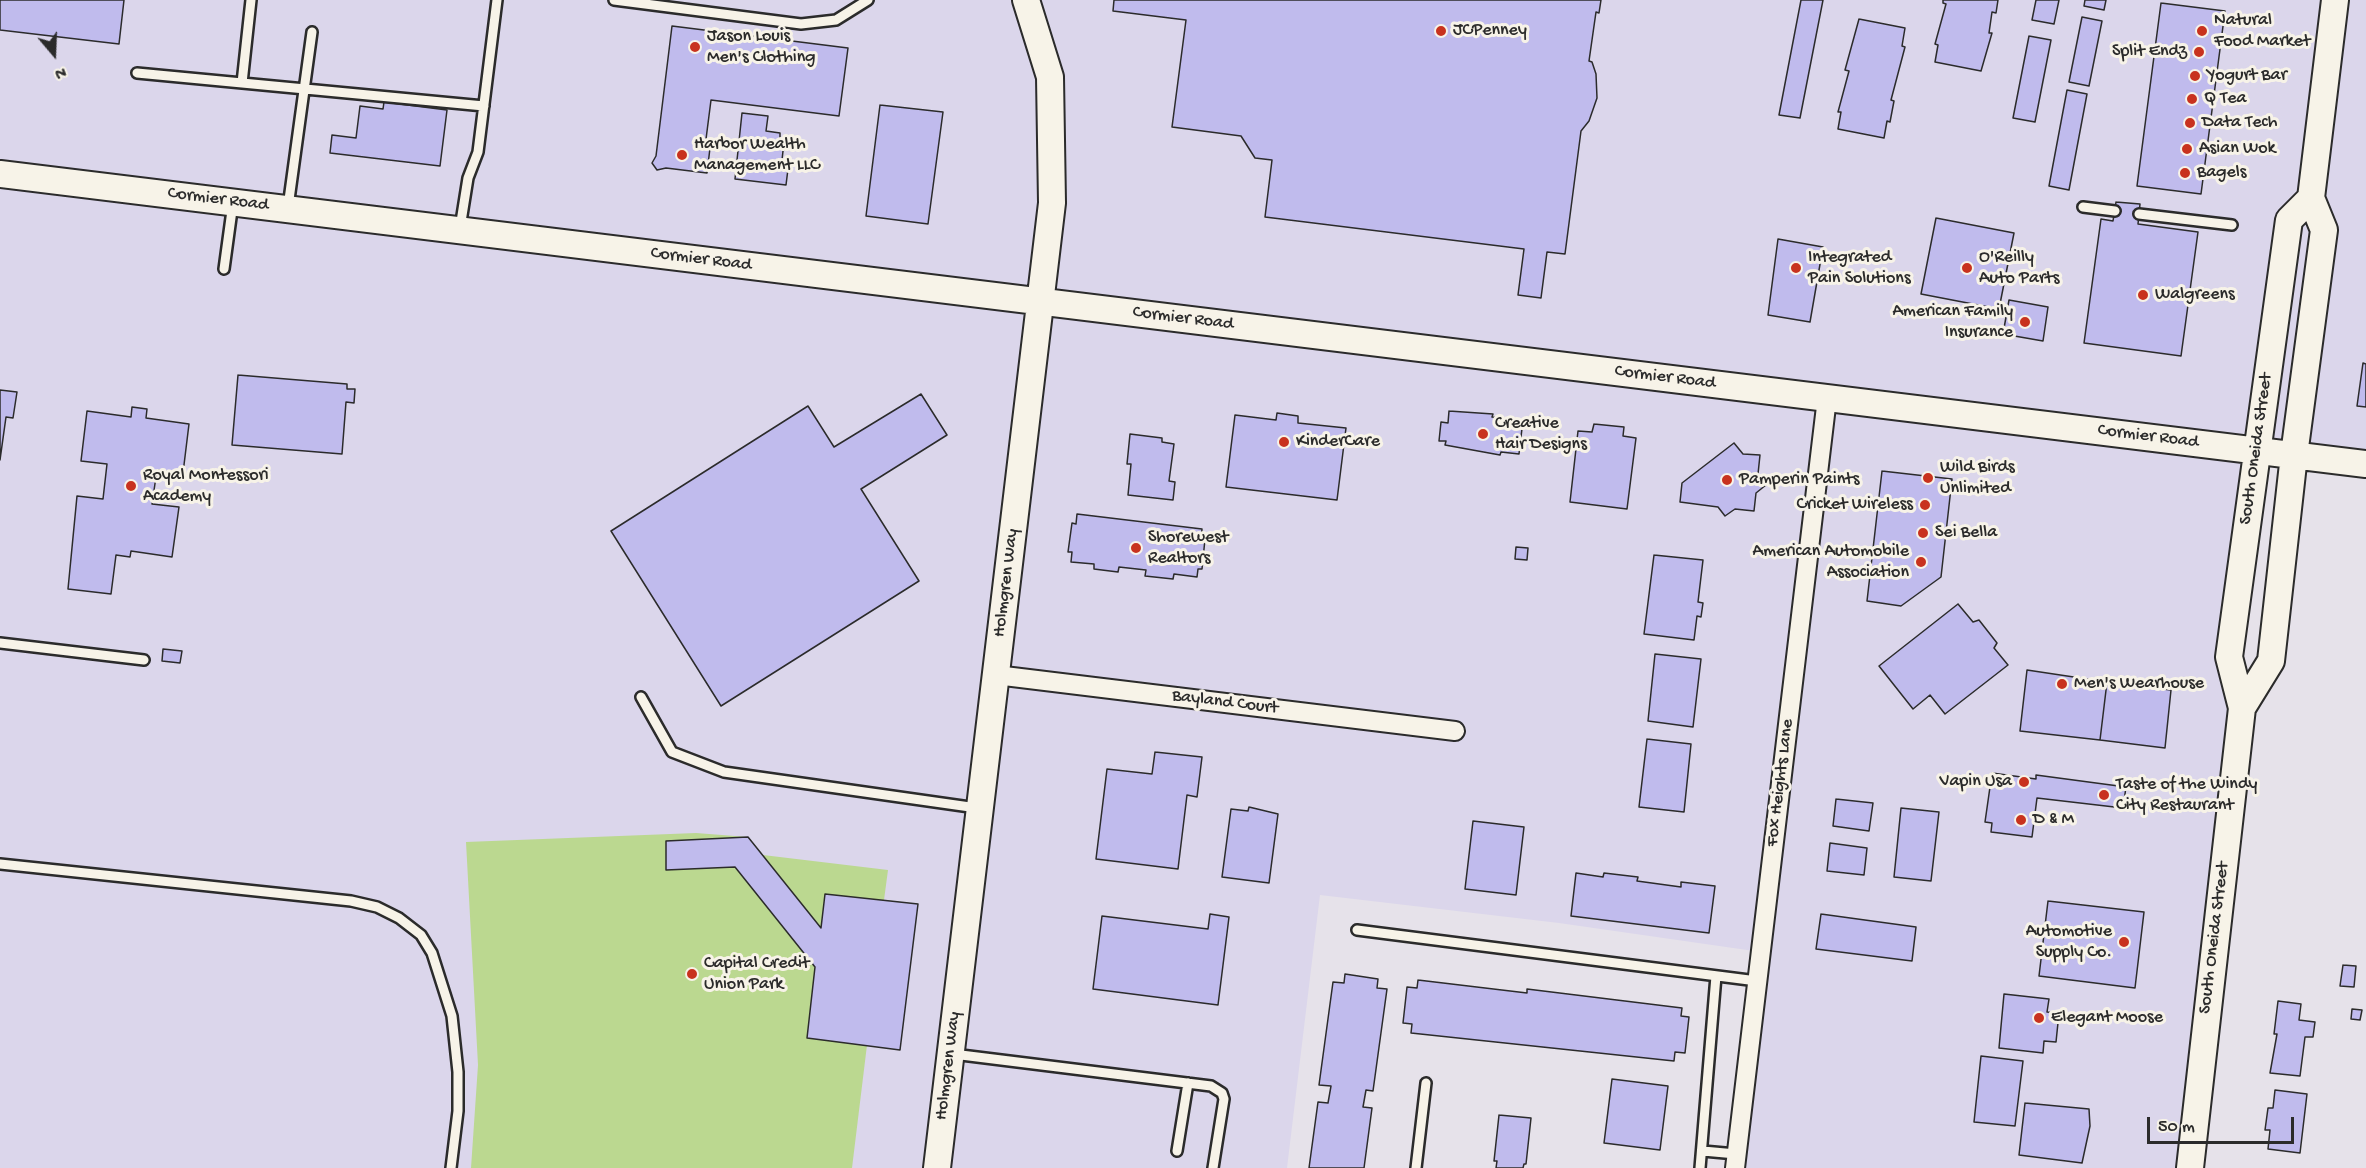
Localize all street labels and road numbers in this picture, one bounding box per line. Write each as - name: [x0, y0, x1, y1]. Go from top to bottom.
- street label: Cormier Road: [166, 183, 270, 217]
- street label: Cormier Road: [649, 243, 753, 277]
- street label: Cormier Road: [1131, 302, 1235, 336]
- street label: Cormier Road: [1613, 361, 1717, 395]
- street label: South Oneida Street: [2236, 372, 2278, 526]
- street label: Cormier Road: [2096, 420, 2200, 454]
- street label: Holmgren Way: [990, 527, 1024, 639]
- street label: Bayland Court: [1171, 686, 1279, 720]
- street label: Fox Heights Lane: [1762, 718, 1800, 848]
- street label: South Oneida Street: [2195, 861, 2235, 1015]
- street label: Holmgren Way: [932, 1010, 966, 1122]

